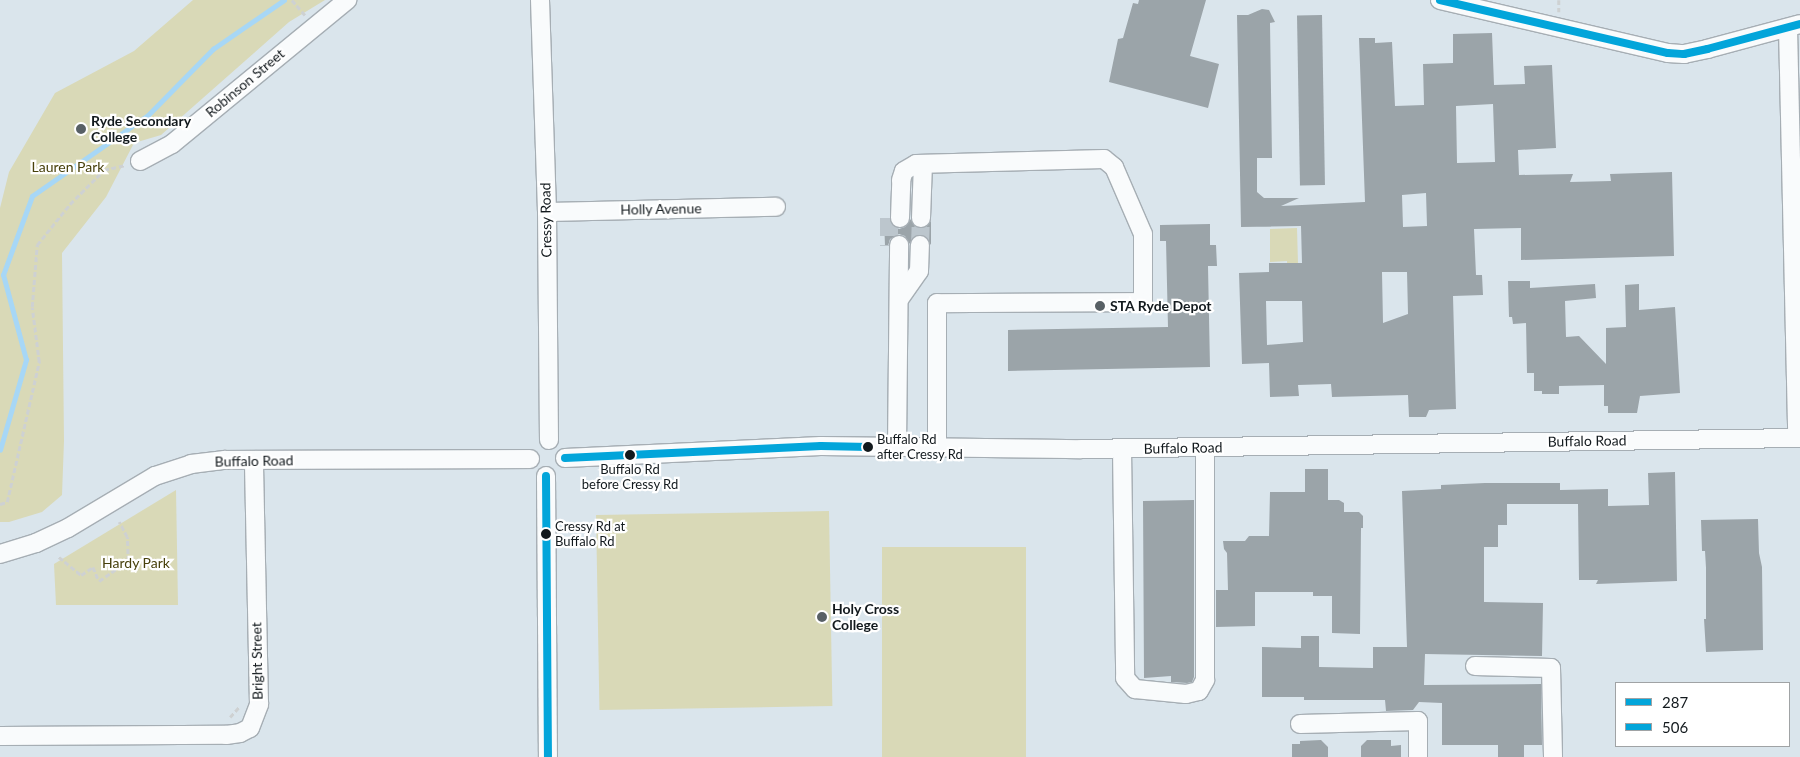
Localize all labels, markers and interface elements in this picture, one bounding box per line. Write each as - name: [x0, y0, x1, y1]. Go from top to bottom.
- street label: Robinson Street: [202, 45, 288, 121]
- place label: Ryde Secondary College: [91, 113, 191, 146]
- marker: Ryde Secondary College: [75, 123, 87, 135]
- park label: Lauren Park: [32, 159, 104, 175]
- street label: Cressy Road: [537, 182, 555, 258]
- street label: Holly Avenue: [620, 200, 702, 218]
- place label: STA Ryde Depot: [1110, 298, 1212, 314]
- marker: STA Ryde Depot: [1094, 300, 1106, 312]
- place label: Buffalo Rd after Cressy Rd: [877, 432, 963, 463]
- street label: Buffalo Road: [1547, 432, 1627, 450]
- street label: Buffalo Road: [1143, 439, 1223, 457]
- marker: Buffalo Rd after Cressy Rd: [863, 442, 873, 452]
- marker: Buffalo Rd before Cressy Rd: [625, 450, 635, 460]
- street label: Buffalo Road: [214, 452, 294, 470]
- place label: Buffalo Rd before Cressy Rd: [582, 462, 678, 493]
- place label: Cressy Rd at Buffalo Rd: [555, 519, 626, 550]
- marker: Cressy Rd at Buffalo Rd: [541, 529, 551, 539]
- park label: Hardy Park: [102, 555, 170, 571]
- place label: Holy Cross College: [832, 601, 899, 634]
- marker: Holy Cross College: [816, 611, 828, 623]
- street label: Bright Street: [248, 622, 266, 700]
- legend: [1615, 682, 1790, 747]
- text: 287: [1662, 693, 1688, 711]
- text: 506: [1662, 718, 1688, 736]

